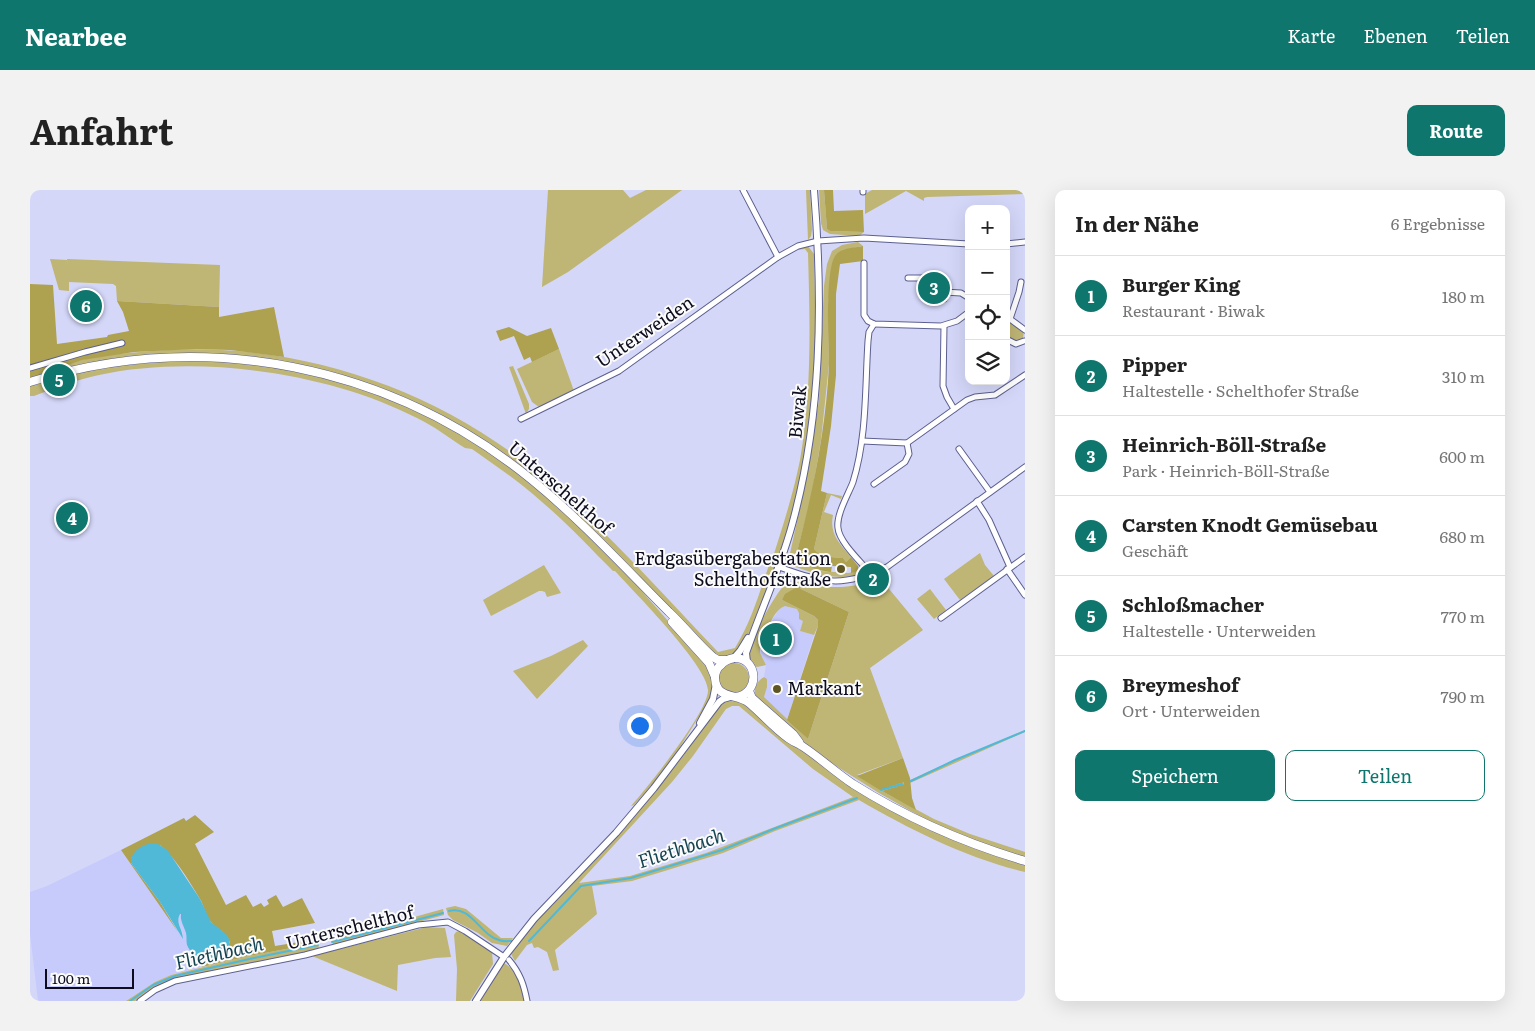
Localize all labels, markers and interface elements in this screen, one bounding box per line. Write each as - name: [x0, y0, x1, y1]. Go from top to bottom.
- text: Nearbee: [25, 18, 127, 53]
- text: Karte: [1288, 22, 1335, 49]
- text: Ebenen: [1363, 22, 1428, 49]
- text: Teilen: [1456, 22, 1510, 49]
- text: Anfahrt: [30, 104, 173, 156]
- button: Route: [1407, 105, 1505, 156]
- map controls: [965, 205, 1010, 385]
- button: +: [965, 205, 1010, 250]
- text: In der Nähe: [1075, 207, 1199, 238]
- text: 6 Ergebnisse: [1391, 211, 1485, 235]
- button: −: [965, 250, 1010, 295]
- pin: 3: [918, 269, 950, 307]
- text: Burger King: [1122, 270, 1240, 298]
- text: 1: [1088, 284, 1094, 308]
- text: 180 m: [1442, 284, 1485, 308]
- pin: 6: [70, 287, 102, 325]
- street label: Unterweiden: [590, 288, 699, 374]
- button: locate: [965, 295, 1010, 340]
- text: Restaurant · Biwak: [1122, 298, 1265, 322]
- button: layers: [965, 340, 1010, 385]
- text: Pipper: [1122, 350, 1187, 378]
- pin: 5: [43, 361, 75, 399]
- text: 2: [1087, 364, 1095, 388]
- text: 310 m: [1442, 364, 1485, 388]
- text: Haltestelle · Schelthofer Straße: [1122, 378, 1359, 402]
- street label: Biwak: [780, 383, 813, 440]
- text: Heinrich-Böll-Straße: [1122, 430, 1326, 458]
- street label: Unterschelthof: [503, 434, 621, 541]
- text: 3: [1087, 444, 1095, 468]
- text: 600 m: [1439, 444, 1485, 468]
- text: Park · Heinrich-Böll-Straße: [1122, 458, 1330, 482]
- pin: 4: [56, 499, 88, 537]
- text: Carsten Knodt Gemüsebau: [1122, 510, 1378, 538]
- text: 4: [1086, 524, 1096, 548]
- text: 680 m: [1440, 524, 1485, 548]
- text: Geschäft: [1122, 538, 1188, 562]
- place label: Erdgasübergabestation Schelthofstraße: [634, 544, 831, 592]
- pin: 2: [857, 560, 889, 598]
- marker: Erdgasübergabestation Schelthofstraße: [835, 563, 847, 575]
- text: Schloßmacher: [1122, 590, 1264, 618]
- text: 5: [1087, 604, 1095, 628]
- text: 770 m: [1441, 604, 1485, 628]
- text: Haltestelle · Unterweiden: [1122, 618, 1316, 642]
- pin: 1: [760, 620, 792, 658]
- text: Breymeshof: [1122, 670, 1239, 698]
- place label: Markant: [787, 674, 862, 701]
- marker: Markant: [771, 683, 783, 695]
- text: 6: [1086, 684, 1096, 708]
- text: 790 m: [1441, 684, 1485, 708]
- text: Ort · Unterweiden: [1122, 698, 1260, 722]
- your location: [627, 713, 653, 739]
- button: Speichern: [1075, 750, 1275, 801]
- button: Teilen: [1285, 750, 1485, 801]
- water label: Fliethbach: [634, 820, 728, 874]
- street label: Unterschelthof: [283, 897, 418, 955]
- water label: Fliethbach: [172, 928, 266, 976]
- scale bar: [45, 966, 134, 989]
- text: 100 m: [52, 968, 90, 988]

